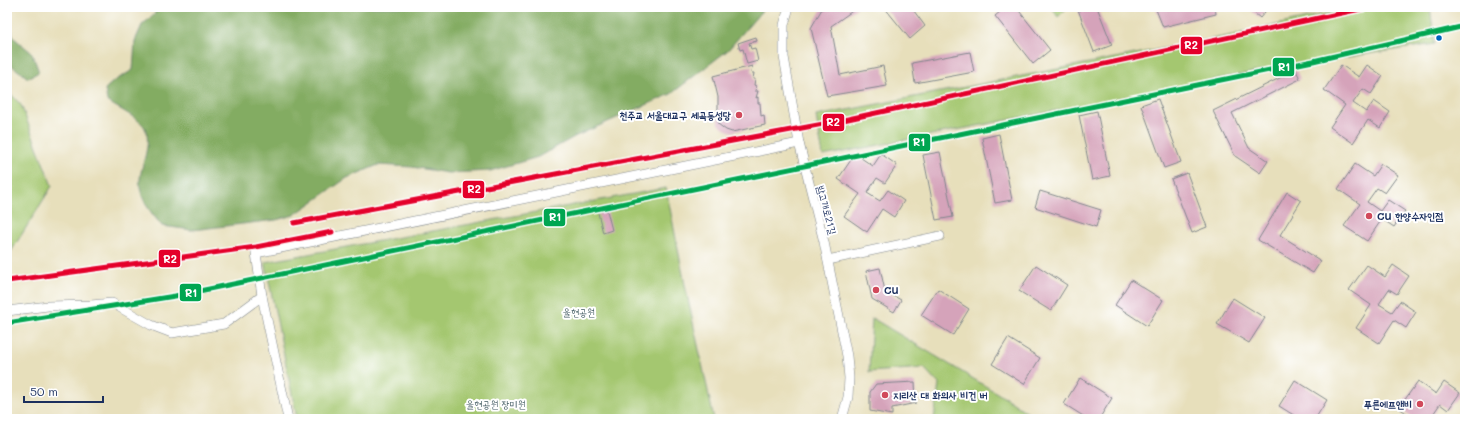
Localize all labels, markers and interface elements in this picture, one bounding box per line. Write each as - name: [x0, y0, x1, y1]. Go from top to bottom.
- unlabelled marker: [1434, 33, 1444, 43]
- line badge: R2: [1180, 36, 1203, 55]
- text: R2: [1184, 37, 1198, 52]
- line badge: R1: [1272, 57, 1295, 77]
- text: R1: [1278, 59, 1290, 74]
- place label: 천주교 서울대교구 세곡동성당: [619, 108, 731, 122]
- marker: 천주교 서울대교구 세곡동성당: [734, 110, 744, 120]
- line badge: R2: [822, 113, 845, 132]
- text: R2: [826, 114, 840, 129]
- line badge: R1: [908, 133, 931, 152]
- text: R1: [913, 134, 925, 149]
- line badge: R2: [462, 180, 485, 199]
- text: R2: [467, 181, 481, 196]
- street label: 밤고개로21길: [814, 184, 840, 236]
- line badge: R1: [543, 208, 566, 227]
- text: R1: [549, 209, 561, 224]
- place label: CU 한양수자인점: [1377, 209, 1443, 223]
- marker: CU 한양수자인점: [1364, 211, 1374, 221]
- line badge: R2: [158, 249, 181, 268]
- text: R2: [163, 251, 177, 266]
- line badge: R1: [179, 283, 202, 302]
- place label: CU: [884, 283, 898, 297]
- text: R1: [185, 285, 197, 300]
- marker: CU: [871, 285, 881, 295]
- park label: 율현공원: [563, 305, 595, 319]
- scale bar: [24, 378, 103, 404]
- text: 50 m: [30, 383, 58, 399]
- place label: 지리산 대 화의사 비건 버: [893, 388, 988, 402]
- marker: 지리산 대 화의사 비건 버: [880, 390, 890, 400]
- park label: 율현공원 장미원: [466, 397, 526, 411]
- place label: 푸른에프앤비: [1364, 397, 1412, 411]
- marker: 푸른에프앤비: [1415, 399, 1425, 409]

